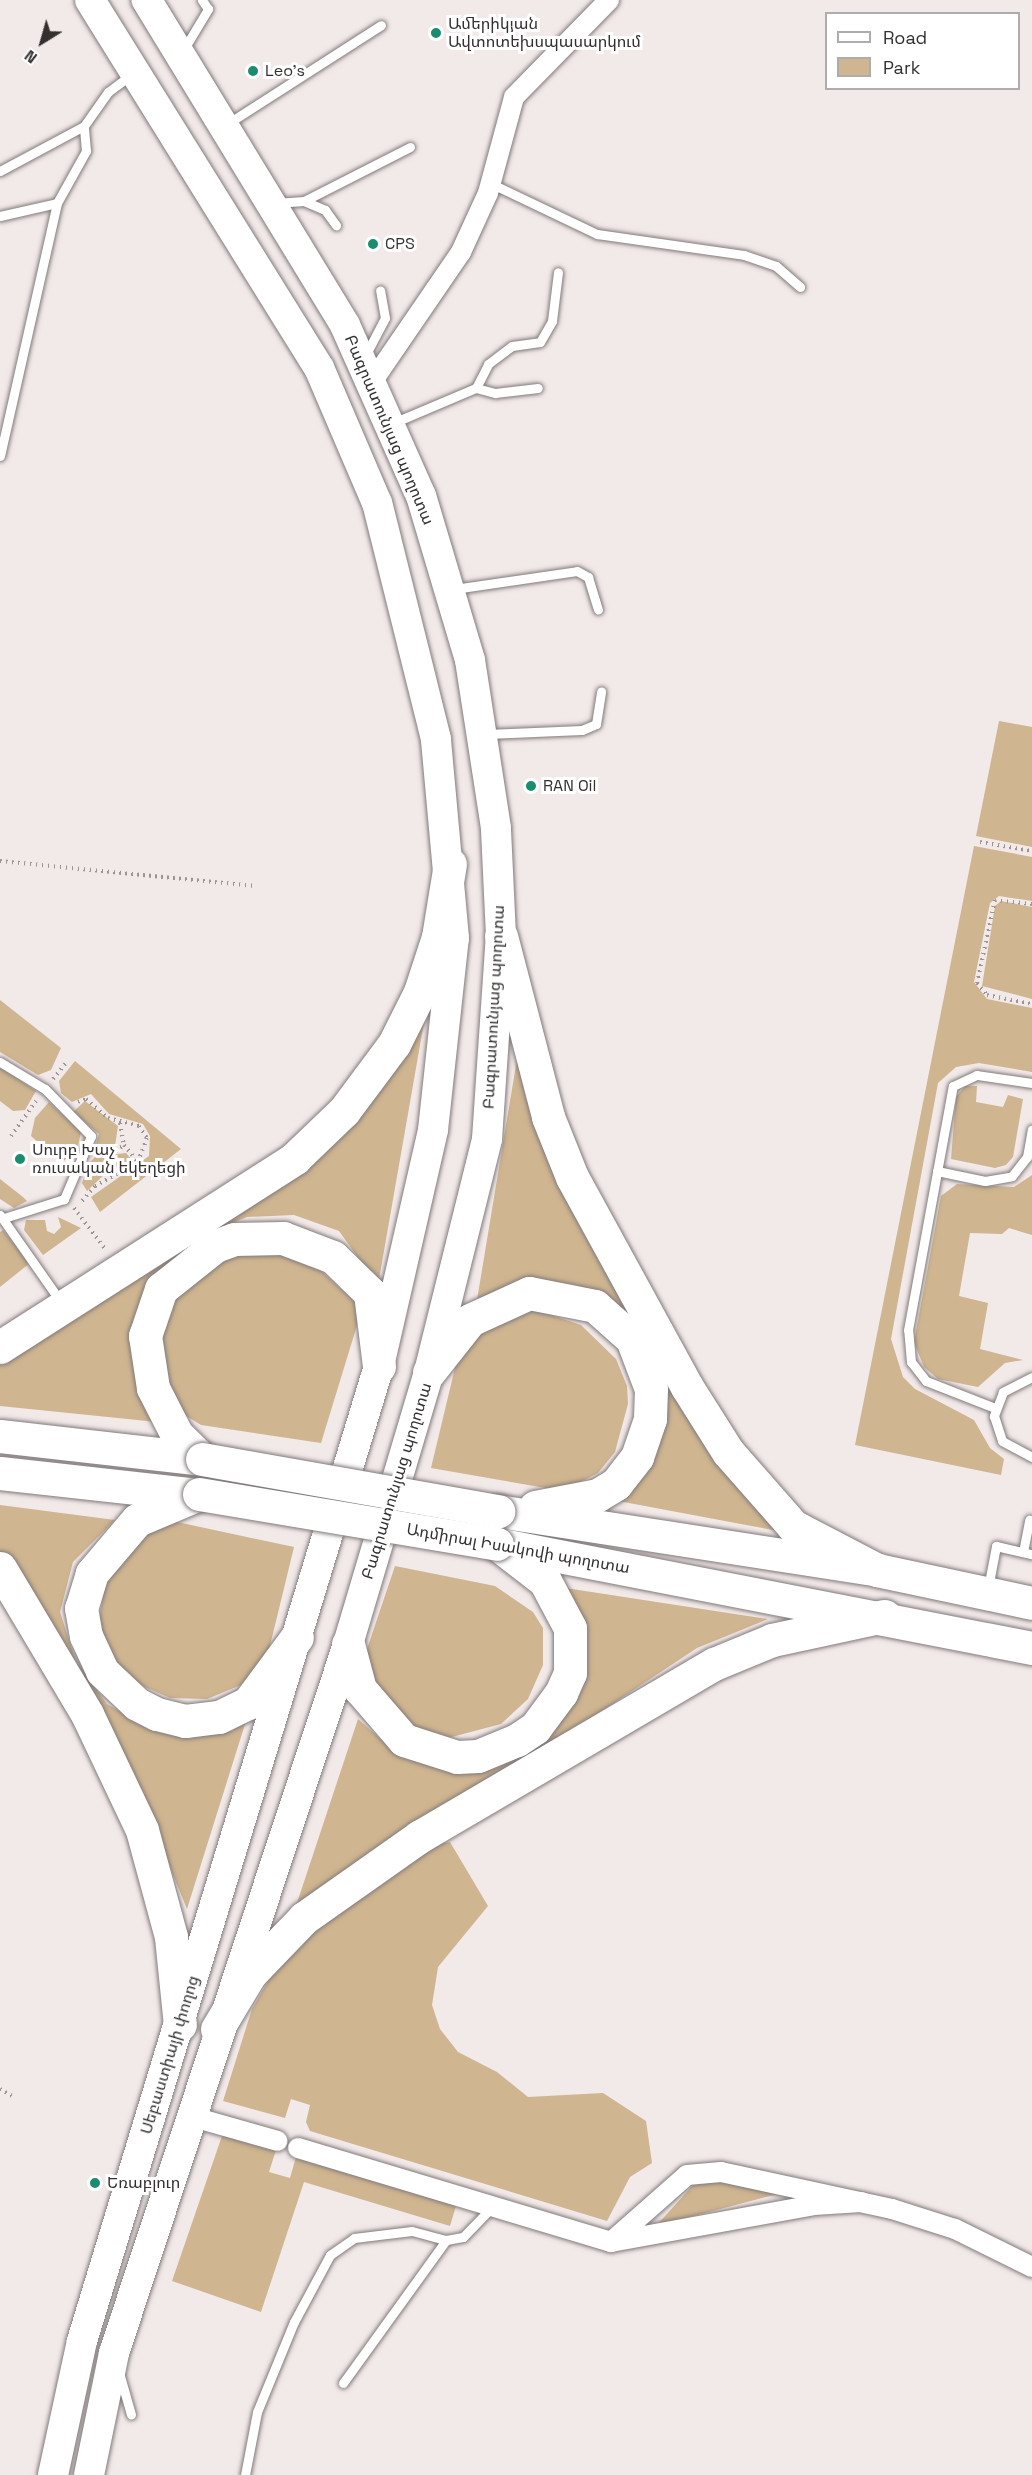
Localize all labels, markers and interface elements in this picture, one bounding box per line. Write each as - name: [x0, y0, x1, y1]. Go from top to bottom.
- north arrow: [12, 12, 72, 72]
- legend: [825, 12, 1020, 90]
- place label: Ամերիկյան Ավտոտեխսպասարկում: [448, 14, 641, 52]
- marker: Ամերիկյան Ավտոտեխսպասարկում: [429, 26, 443, 40]
- text: Road: [883, 26, 927, 49]
- text: N: [20, 45, 41, 68]
- text: Park: [883, 56, 920, 79]
- place label: Leo's: [265, 61, 305, 81]
- marker: Leo's: [246, 64, 260, 78]
- place label: CPS: [385, 234, 415, 254]
- marker: CPS: [366, 237, 380, 251]
- street label: Բագրատունյաց պողոտա: [340, 332, 438, 528]
- place label: RAN Oil: [543, 776, 596, 796]
- marker: RAN Oil: [524, 779, 538, 793]
- street label: Բագրատունյաց պողոտա: [479, 904, 509, 1110]
- place label: Սուրբ Խաչ ռուսական եկեղեցի: [32, 1140, 186, 1178]
- marker: Սուրբ Խաչ ռուսական եկեղեցի: [13, 1152, 27, 1166]
- street label: Բագրատունյաց պողոտա: [358, 1380, 436, 1582]
- street label: Ադմիրալ Իսակովի պողոտա: [405, 1520, 631, 1578]
- street label: Սեբաստիայի փողոց: [137, 1973, 203, 2137]
- place label: Եռաբլուր: [107, 2173, 180, 2193]
- marker: Եռաբլուր: [88, 2176, 102, 2190]

